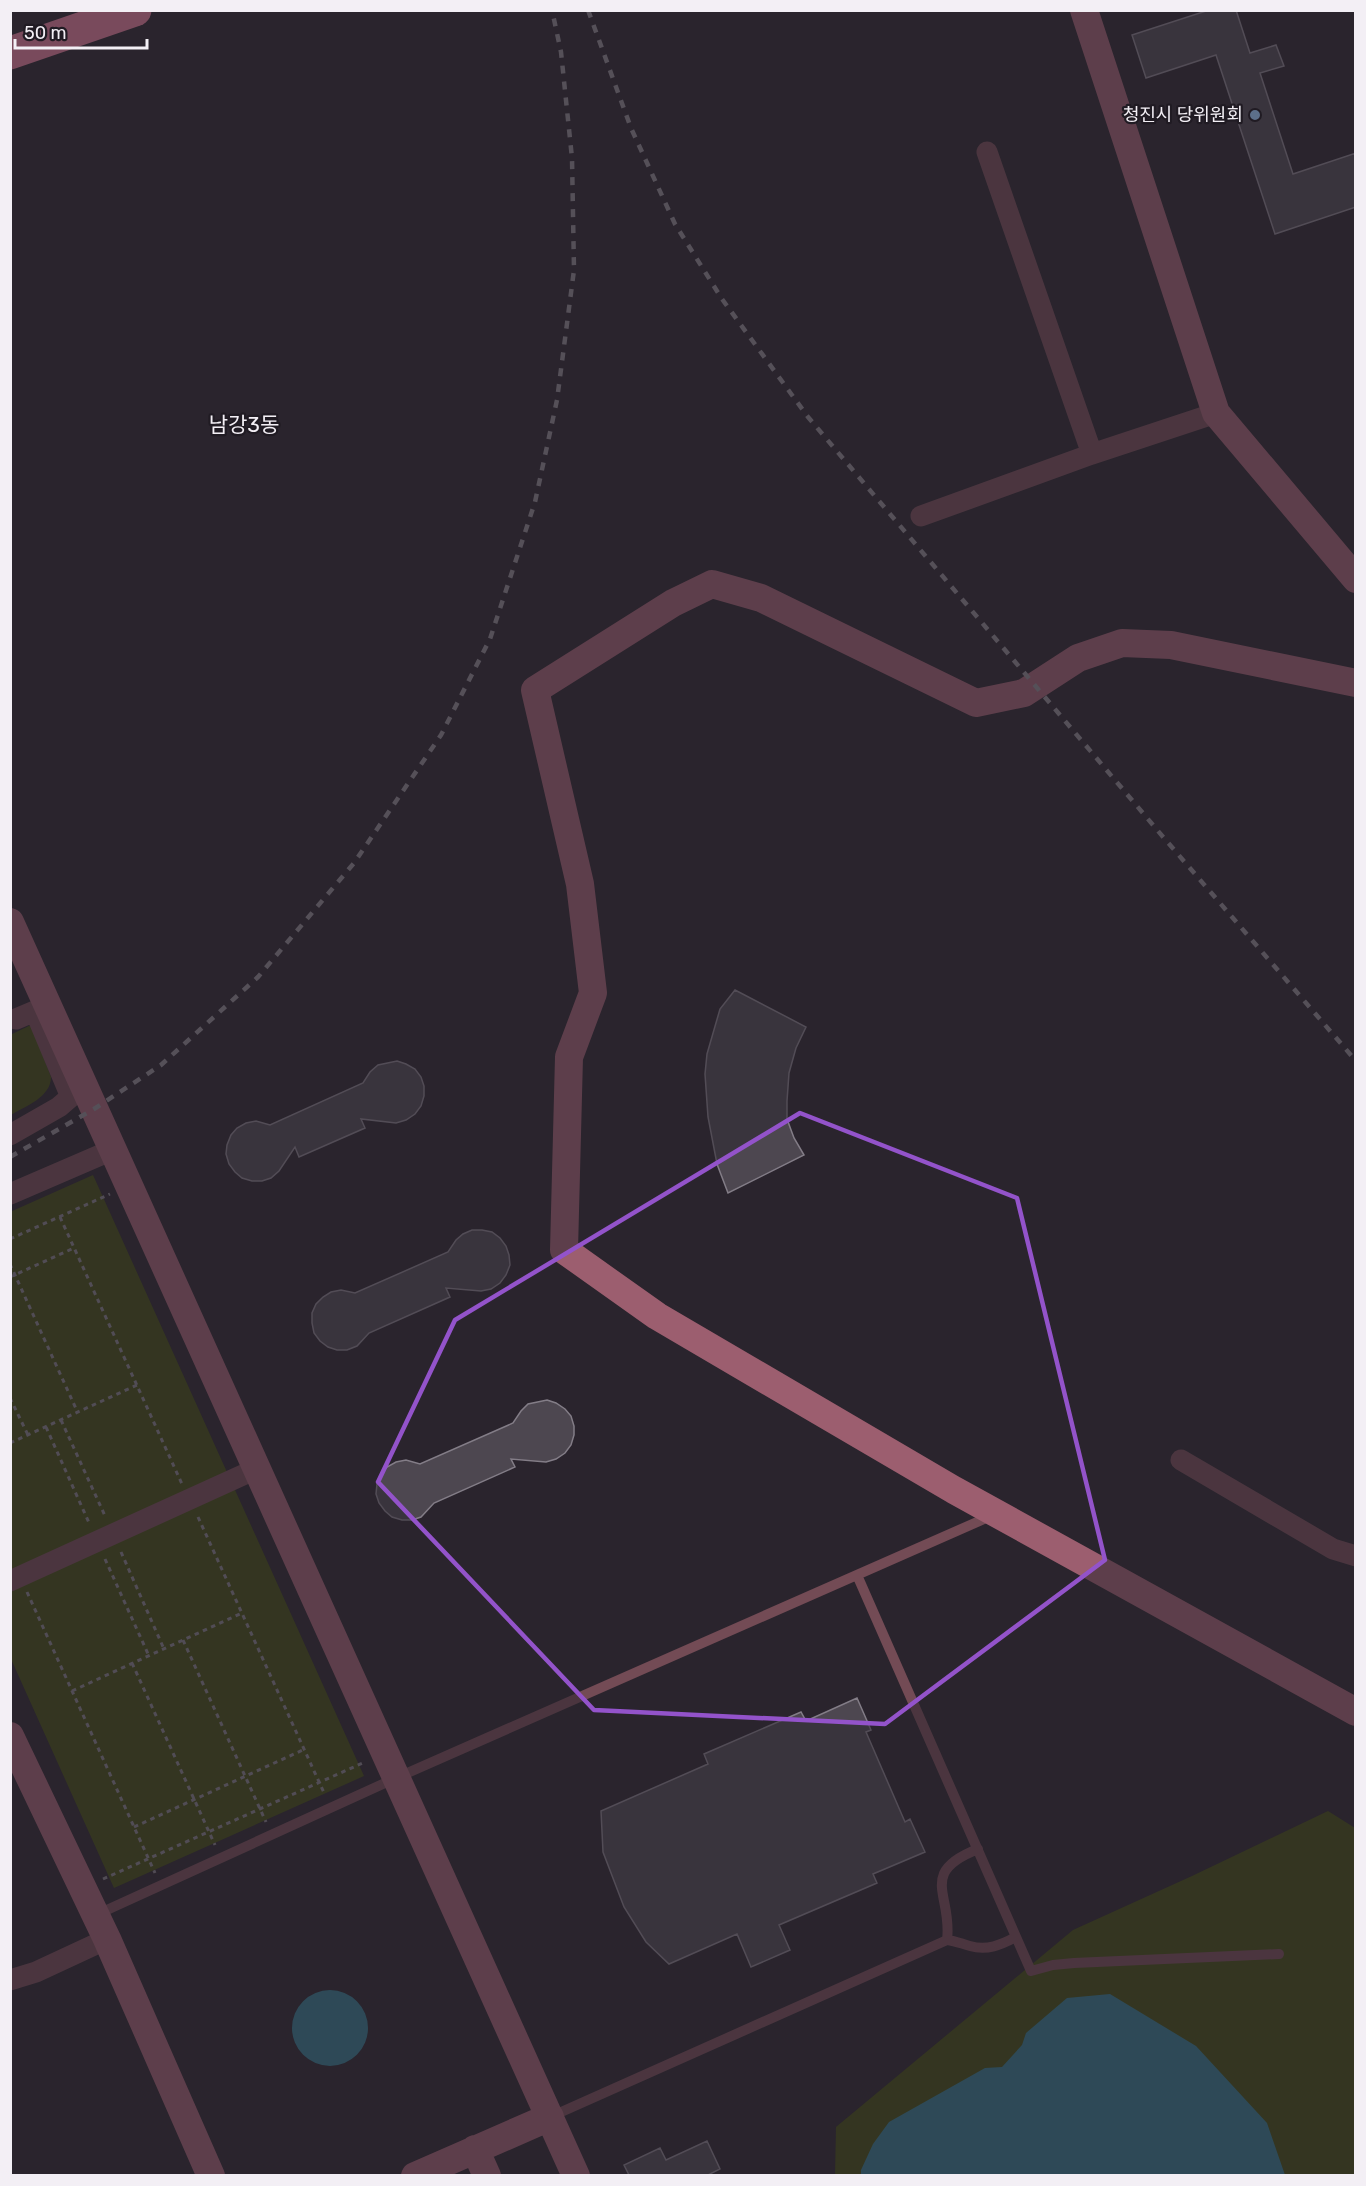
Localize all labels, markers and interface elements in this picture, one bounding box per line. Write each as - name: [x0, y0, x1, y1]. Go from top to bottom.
- scale bar: [15, 12, 147, 50]
- text: 50 m: [24, 22, 67, 44]
- place label: 청진시 당위원회: [1123, 104, 1243, 126]
- marker: 청진시 당위원회: [1248, 108, 1262, 122]
- district label: 남강3동: [209, 412, 279, 437]

